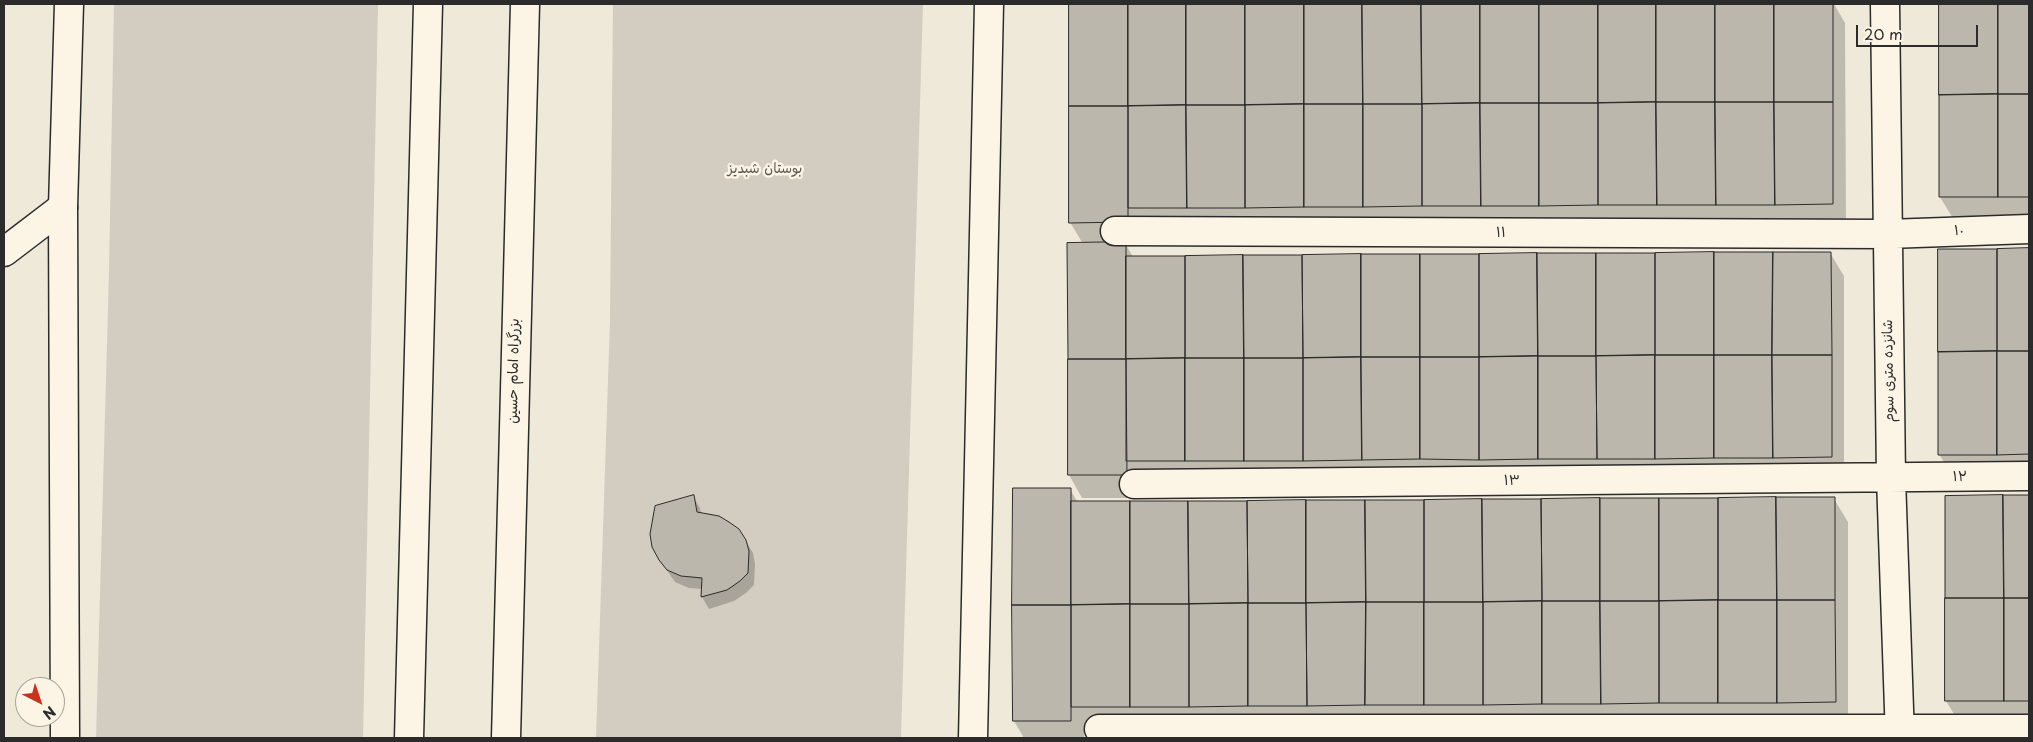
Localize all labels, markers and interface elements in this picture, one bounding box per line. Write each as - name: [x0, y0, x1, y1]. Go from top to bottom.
- scale bar: [1858, 15, 1980, 47]
- text: 20 m: [1864, 22, 1903, 45]
- park label: بوستان شبدیز: [728, 161, 802, 177]
- street label: ۱۰: [1954, 222, 1964, 240]
- street label: ۱۱: [1496, 225, 1506, 241]
- street label: بزرگراه امام حسین: [505, 318, 523, 424]
- street label: شانزده متری سوم: [1880, 319, 1898, 423]
- street label: ۱۲: [1953, 468, 1967, 486]
- street label: ۱۳: [1504, 473, 1520, 489]
- north arrow: [15, 677, 65, 727]
- text: N: [38, 701, 61, 725]

